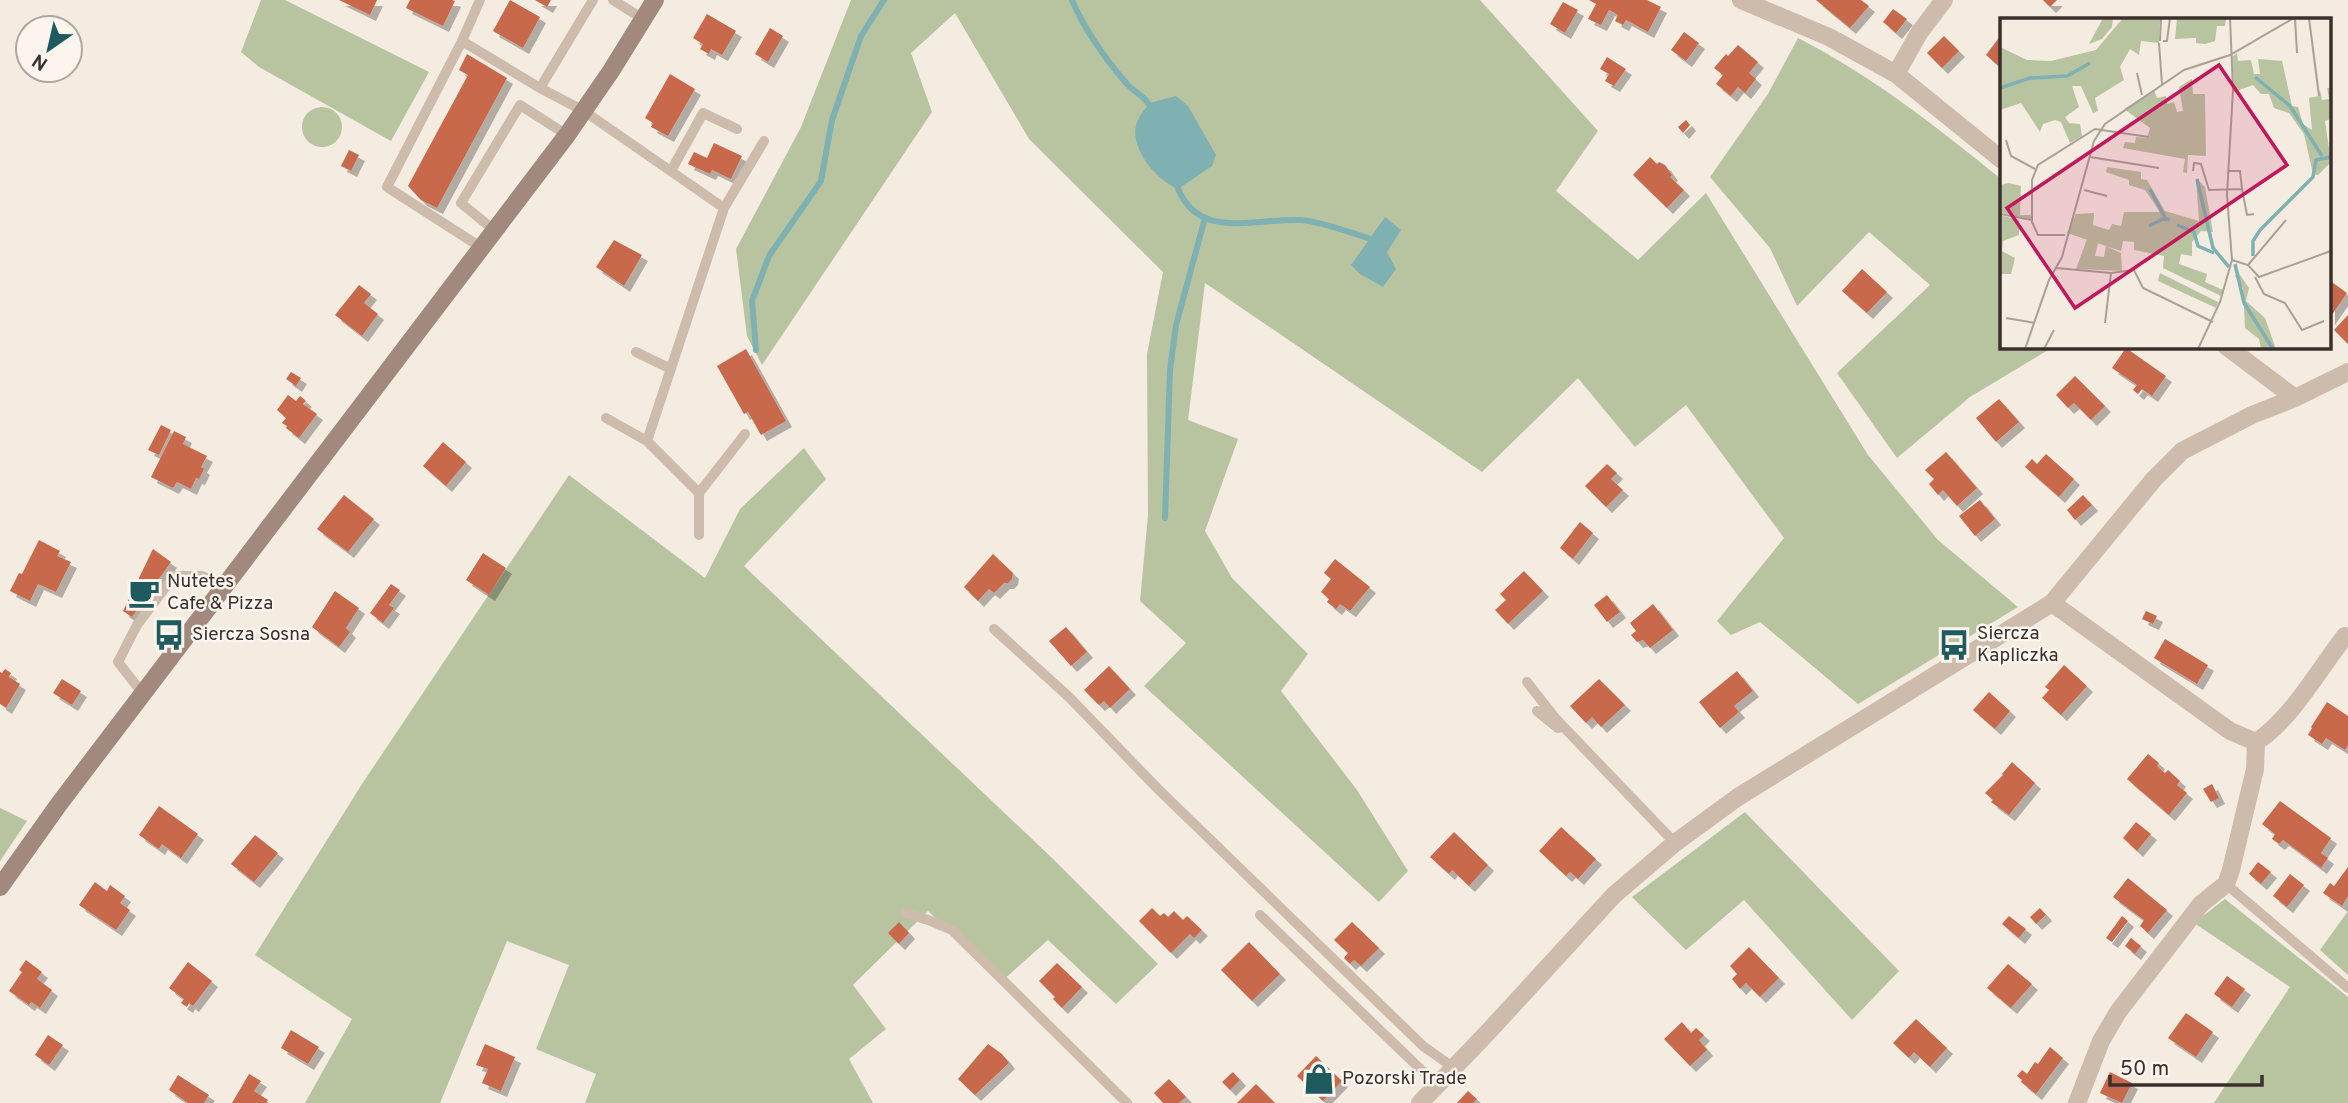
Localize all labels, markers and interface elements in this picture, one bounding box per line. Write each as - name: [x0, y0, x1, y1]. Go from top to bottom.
- north arrow: [14, 14, 84, 84]
- inset map: [2000, 18, 2330, 348]
- text: N: [28, 48, 53, 75]
- place label: Nutetes Cafe & Pizza: [167, 570, 273, 616]
- cafe icon: Nutetes Cafe & Pizza: [127, 576, 161, 610]
- bus stop icon: Siercza Sosna: [152, 618, 186, 652]
- place label: Siercza Kapliczka: [1977, 622, 2059, 668]
- place label: Siercza Sosna: [192, 623, 310, 647]
- bus stop icon: Siercza Kapliczka: [1937, 628, 1971, 662]
- scale bar: [2110, 1044, 2262, 1088]
- text: 50 m: [2120, 1056, 2169, 1083]
- shop icon: Pozorski Trade: [1302, 1062, 1336, 1096]
- place label: Pozorski Trade: [1342, 1067, 1467, 1091]

